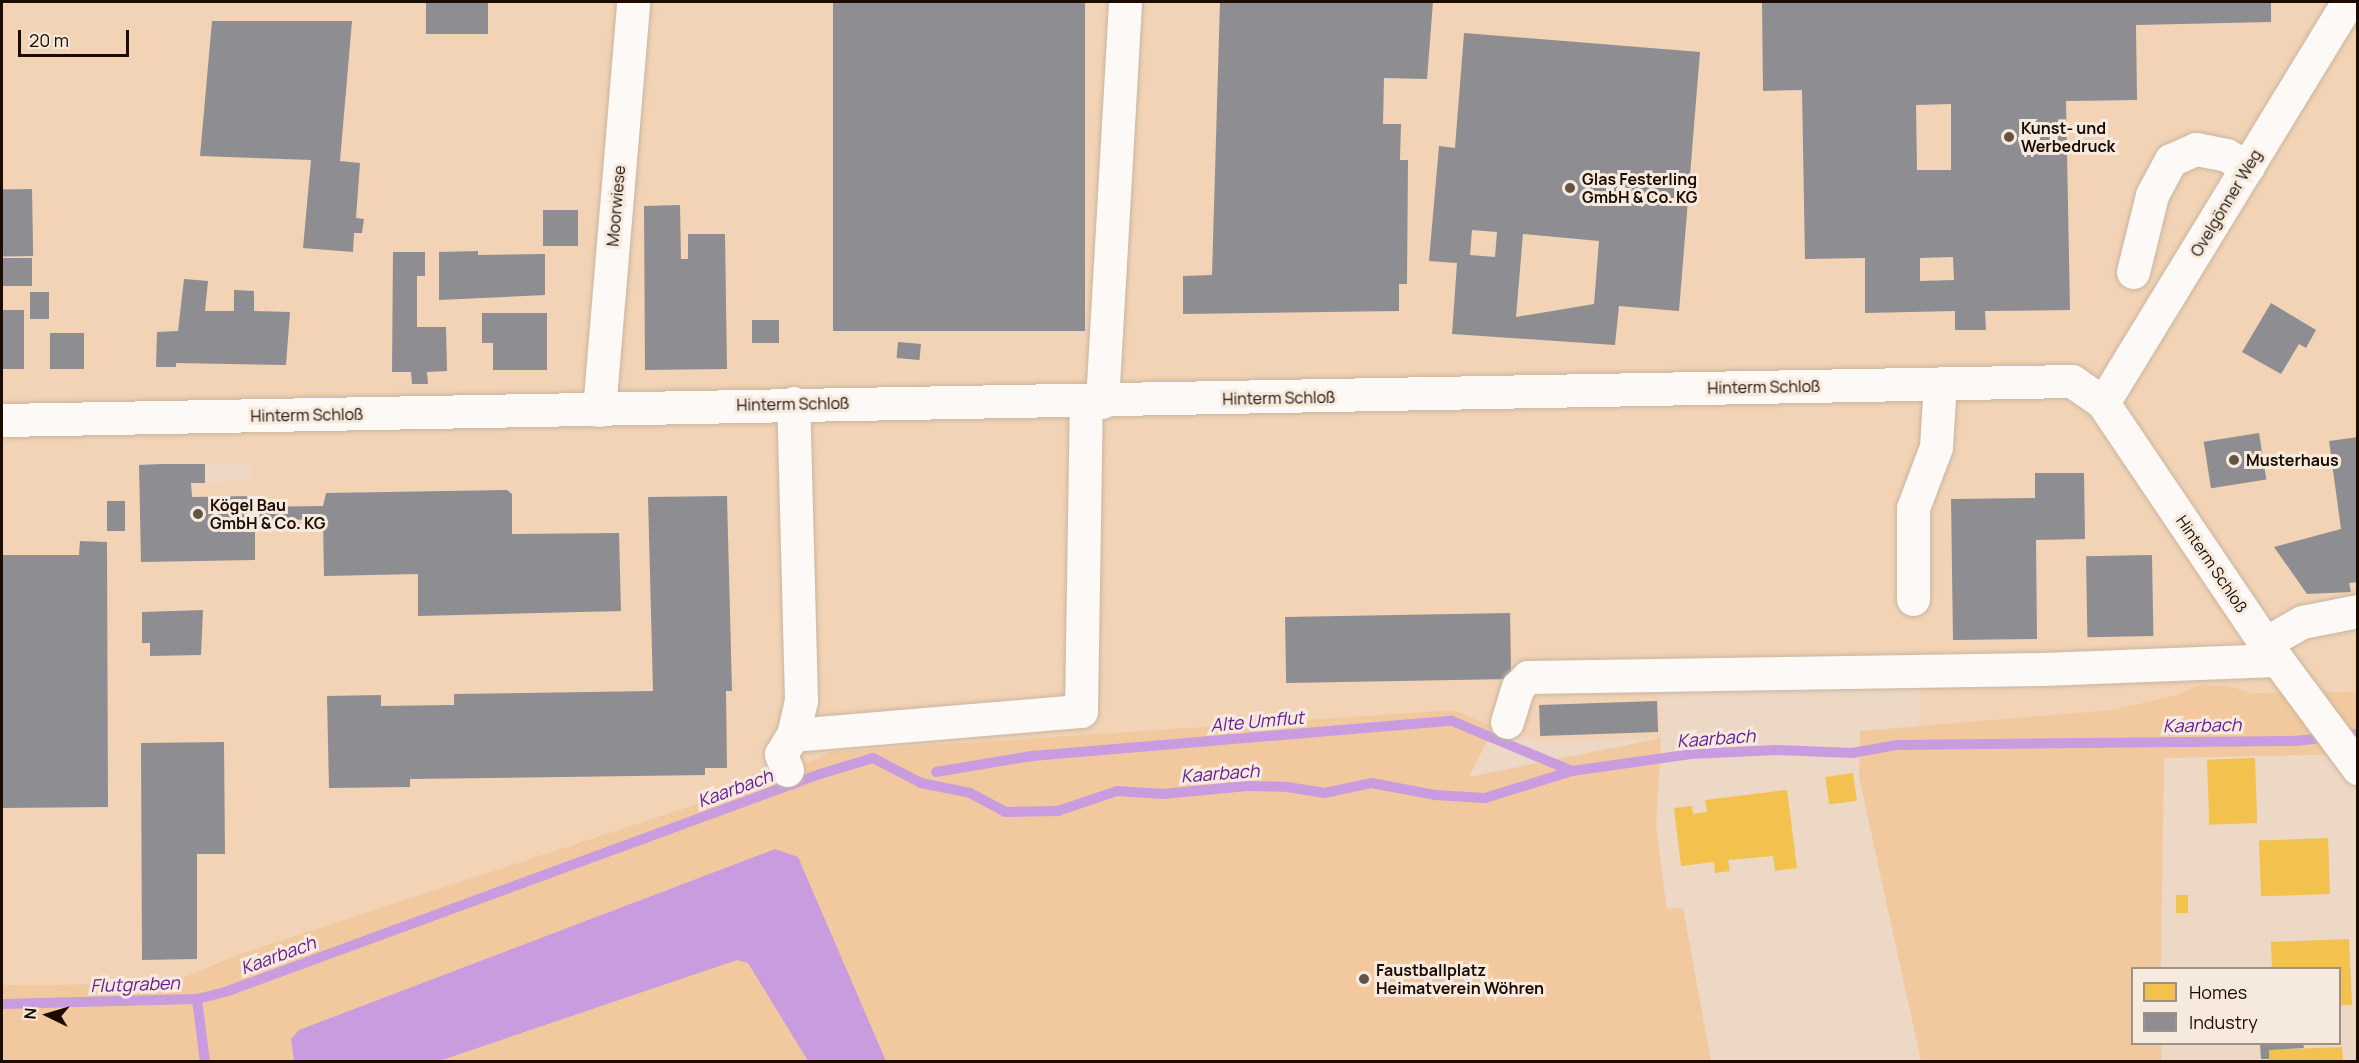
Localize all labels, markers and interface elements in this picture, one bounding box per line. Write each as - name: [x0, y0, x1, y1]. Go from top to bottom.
- scale bar: [21, 18, 132, 56]
- text: 20 m: [29, 28, 69, 52]
- place label: Kunst- und Werbedruck: [2021, 118, 2115, 156]
- marker: Kunst- und Werbedruck: [2002, 130, 2016, 144]
- street label: Ovelgönner Weg: [2186, 146, 2266, 260]
- street label: Moorwiese: [603, 165, 629, 247]
- place label: Glas Festerling GmbH & Co. KG: [1582, 169, 1697, 207]
- marker: Glas Festerling GmbH & Co. KG: [1563, 181, 1577, 195]
- street label: Hinterm Schloß: [1707, 376, 1821, 398]
- street label: Hinterm Schloß: [1222, 387, 1336, 409]
- street label: Hinterm Schloß: [736, 393, 850, 415]
- street label: Hinterm Schloß: [250, 404, 364, 426]
- place label: Musterhaus: [2246, 450, 2339, 470]
- marker: Musterhaus: [2227, 453, 2241, 467]
- place label: Kögel Bau GmbH & Co. KG: [210, 495, 325, 533]
- marker: Kögel Bau GmbH & Co. KG: [191, 507, 205, 521]
- street label: Hinterm Schloß: [2172, 512, 2252, 616]
- water label: Alte Umflut: [1209, 706, 1305, 736]
- water label: Kaarbach: [2163, 714, 2241, 736]
- water label: Kaarbach: [1676, 724, 1756, 752]
- water label: Kaarbach: [1180, 759, 1260, 787]
- water label: Kaarbach: [694, 764, 776, 812]
- water label: Kaarbach: [237, 931, 319, 979]
- place label: Faustballplatz Heimatverein Wöhren: [1376, 960, 1544, 998]
- legend: [2131, 967, 2341, 1045]
- water label: Flutgraben: [90, 972, 180, 996]
- marker: Faustballplatz Heimatverein Wöhren: [1357, 972, 1371, 986]
- text: Homes: [2189, 980, 2247, 1004]
- north arrow: [18, 985, 78, 1045]
- text: N: [19, 1007, 42, 1020]
- text: Industry: [2189, 1010, 2258, 1034]

